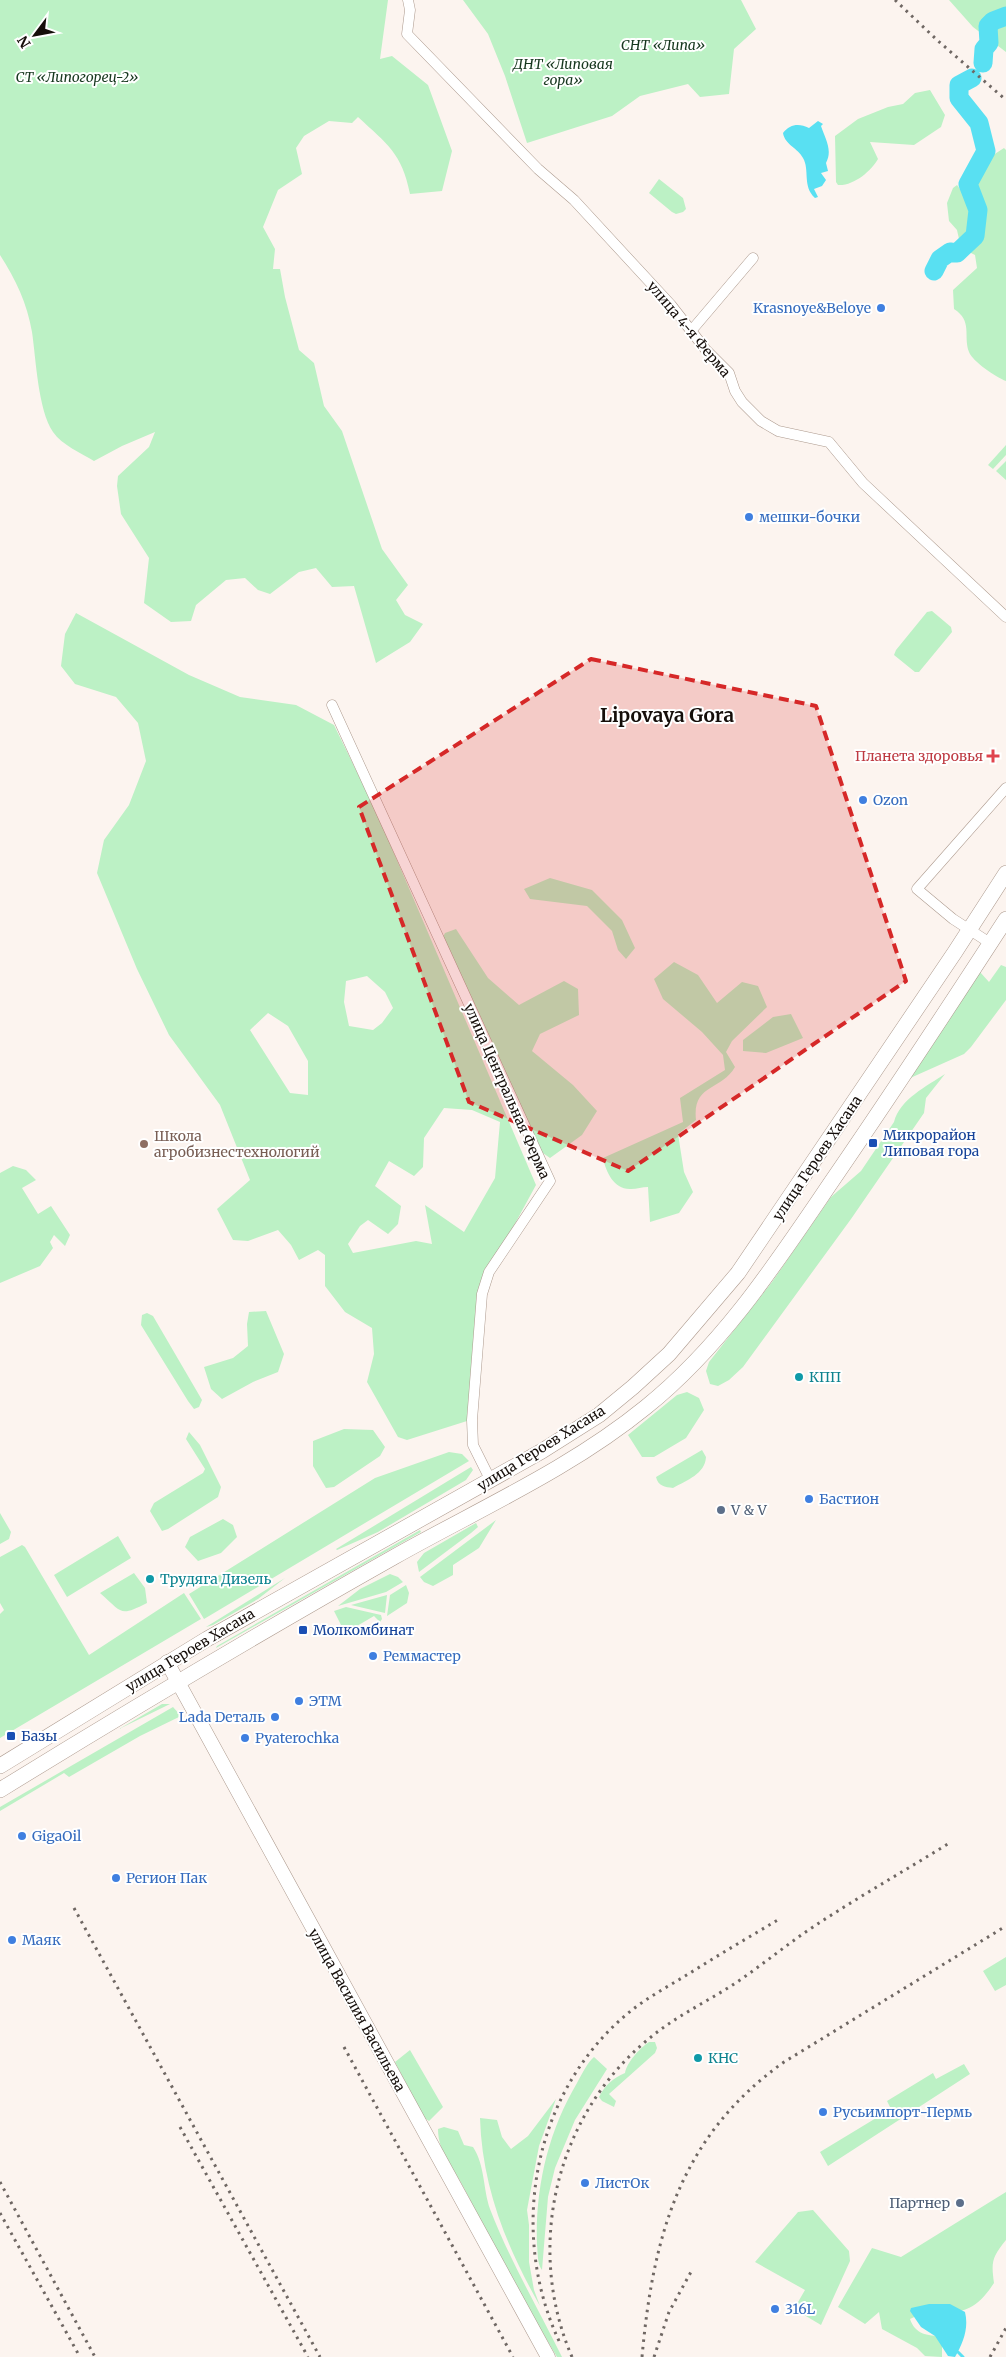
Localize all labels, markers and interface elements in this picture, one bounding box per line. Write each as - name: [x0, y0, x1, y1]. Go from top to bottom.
- north arrow: [10, 10, 60, 60]
- text: N: [13, 32, 35, 51]
- park label: СНТ «Липа»: [621, 36, 705, 54]
- park label: ДНТ «Липовая гора»: [512, 55, 613, 89]
- park label: СТ «Липогорец-2»: [16, 68, 138, 86]
- street label: улица 4-я Ферма: [643, 277, 735, 381]
- place label: Krasnoye&Beloye: [753, 299, 871, 317]
- marker: Krasnoye&Beloye: [875, 302, 887, 314]
- place label: мешки-бочки: [759, 508, 860, 526]
- marker: мешки-бочки: [743, 511, 755, 523]
- district label: Lipovaya Gora: [600, 703, 734, 727]
- place label: Планета здоровья: [855, 747, 983, 765]
- marker: Планета здоровья: [987, 750, 999, 762]
- place label: Ozon: [873, 791, 908, 809]
- marker: Ozon: [857, 794, 869, 806]
- street label: улица Центральная Ферма: [460, 1000, 554, 1182]
- street label: улица Героев Хасана: [768, 1092, 866, 1224]
- place label: Микрорайон Липовая гора: [883, 1126, 980, 1160]
- place label: Школа агробизнестехнологий: [154, 1127, 320, 1161]
- marker: Микрорайон Липовая гора: [867, 1137, 879, 1149]
- marker: Школа агробизнестехнологий: [138, 1138, 150, 1150]
- place label: КПП: [809, 1368, 841, 1386]
- marker: КПП: [793, 1371, 805, 1383]
- street label: улица Героев Хасана: [474, 1401, 609, 1495]
- place label: Бастион: [819, 1490, 879, 1508]
- marker: Бастион: [803, 1493, 815, 1505]
- place label: V & V: [730, 1501, 768, 1519]
- marker: V & V: [715, 1504, 727, 1516]
- place label: Трудяга Дизель: [160, 1570, 271, 1588]
- marker: Трудяга Дизель: [144, 1573, 156, 1585]
- street label: улица Героев Хасана: [122, 1604, 258, 1696]
- place label: Молкомбинат: [313, 1621, 415, 1639]
- marker: Молкомбинат: [297, 1624, 309, 1636]
- place label: Реммастер: [383, 1647, 461, 1665]
- marker: Реммастер: [367, 1650, 379, 1662]
- place label: ЭТМ: [309, 1692, 342, 1710]
- marker: ЭТМ: [293, 1695, 305, 1707]
- place label: Lada Dеталь: [179, 1708, 265, 1726]
- marker: Lada Dеталь: [269, 1711, 281, 1723]
- place label: Базы: [21, 1727, 57, 1745]
- place label: Pyaterochka: [255, 1729, 340, 1747]
- marker: Базы: [5, 1730, 17, 1742]
- marker: Pyaterochka: [239, 1732, 251, 1744]
- place label: GigaOil: [32, 1827, 82, 1845]
- marker: GigaOil: [16, 1830, 28, 1842]
- place label: Регион Пак: [126, 1869, 207, 1887]
- marker: Регион Пак: [110, 1872, 122, 1884]
- street label: улица Василия Васильева: [305, 1925, 410, 2095]
- place label: Маяк: [22, 1931, 61, 1949]
- marker: Маяк: [6, 1934, 18, 1946]
- place label: КНС: [708, 2049, 738, 2067]
- marker: КНС: [692, 2052, 704, 2064]
- place label: Русьимпорт-Пермь: [833, 2103, 972, 2121]
- marker: Русьимпорт-Пермь: [817, 2106, 829, 2118]
- place label: ЛистОк: [595, 2174, 649, 2192]
- marker: ЛистОк: [579, 2177, 591, 2189]
- place label: Партнер: [889, 2194, 950, 2212]
- marker: Партнер: [954, 2197, 966, 2209]
- place label: 316L: [785, 2300, 815, 2318]
- marker: 316L: [769, 2303, 781, 2315]

